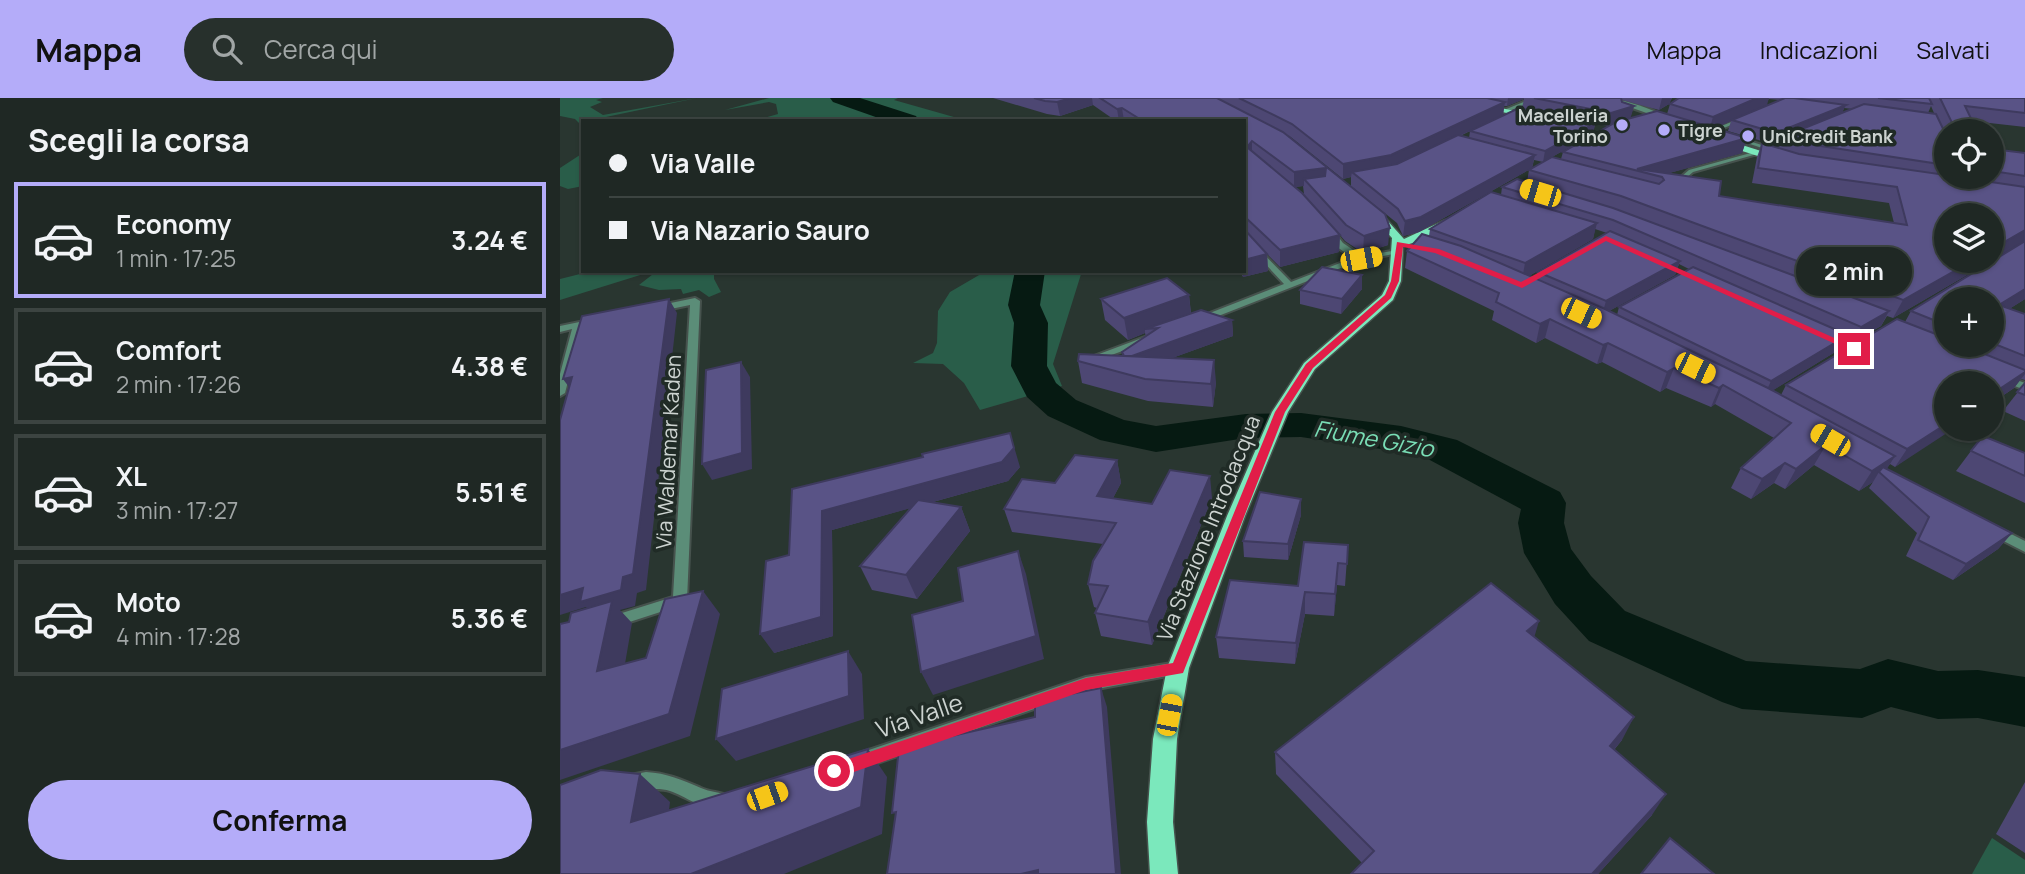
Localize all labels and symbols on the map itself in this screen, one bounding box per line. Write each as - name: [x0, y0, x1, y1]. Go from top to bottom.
- place label: Macelleria Torino: [1518, 103, 1608, 148]
- marker: Macelleria Torino: [1614, 117, 1630, 133]
- place label: Tigre: [1678, 118, 1723, 142]
- marker: Tigre: [1656, 122, 1672, 138]
- place label: UniCredit Bank: [1762, 124, 1894, 148]
- marker: UniCredit Bank: [1740, 128, 1756, 144]
- car: [1517, 177, 1564, 209]
- car: [1339, 245, 1384, 273]
- callout: 2 min: [1796, 247, 1912, 296]
- car: [1558, 295, 1605, 331]
- route end: [1838, 333, 1870, 365]
- car: [1672, 349, 1719, 387]
- street label: Via Waldemar Kaden: [649, 354, 687, 550]
- street label: Via Stazione Introdacqua: [1150, 411, 1266, 645]
- water label: Fiume Gizio: [1312, 412, 1438, 464]
- car: [1807, 420, 1854, 460]
- street label: Via Valle: [871, 685, 967, 745]
- car: [1155, 692, 1184, 738]
- route start: [818, 755, 850, 787]
- car: [744, 779, 791, 813]

